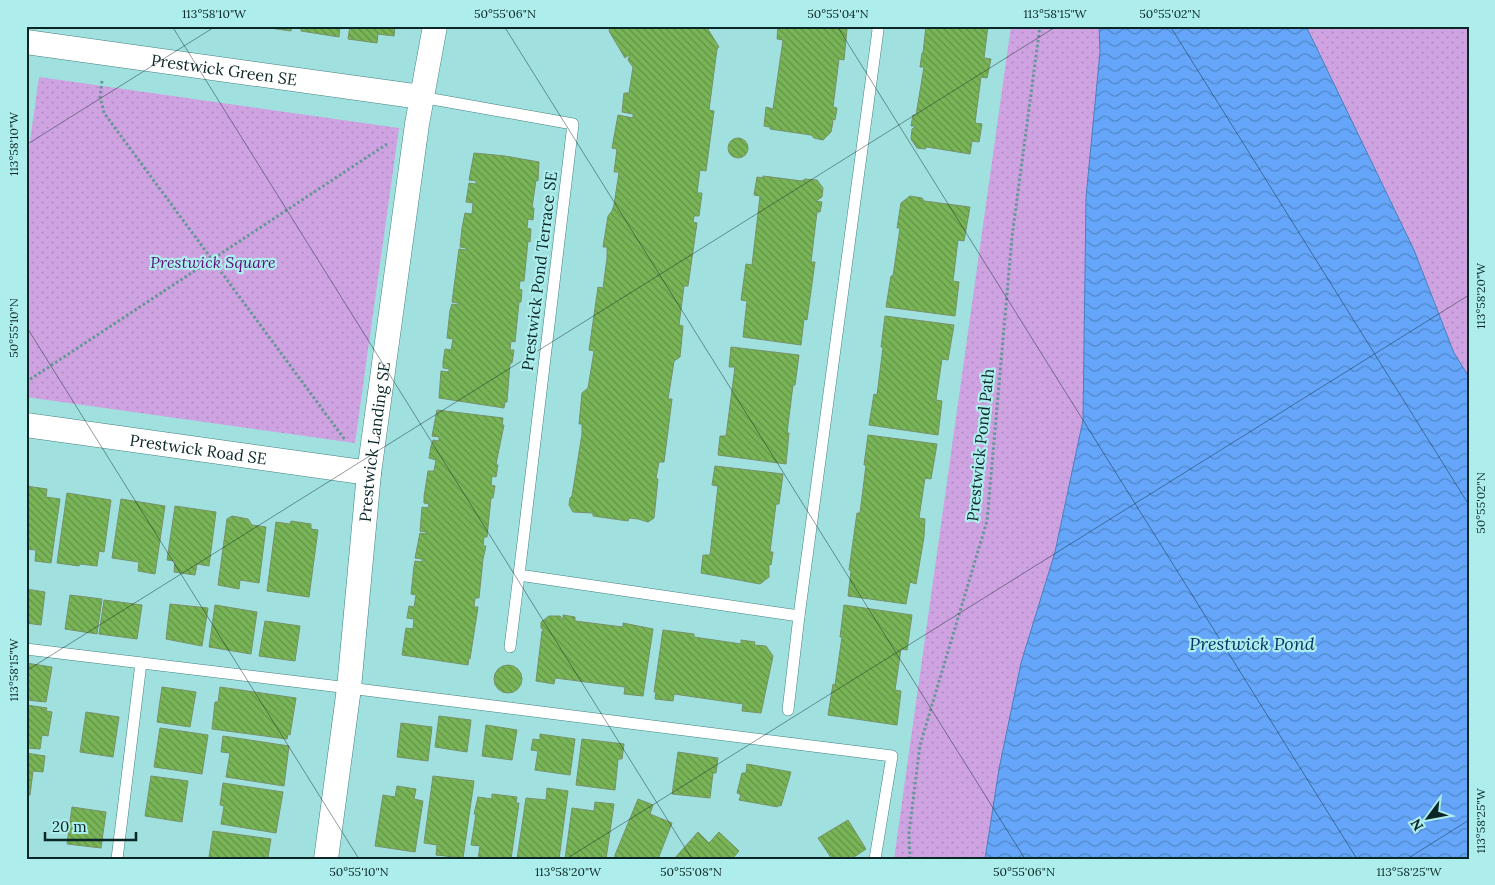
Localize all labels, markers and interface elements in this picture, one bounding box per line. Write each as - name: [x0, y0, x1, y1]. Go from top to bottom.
- text: 113°58'10"W: [182, 6, 247, 21]
- text: 50°55'06"N: [474, 6, 536, 21]
- text: 50°55'04"N: [807, 6, 869, 21]
- text: 113°58'15"W: [1023, 6, 1088, 21]
- text: 50°55'02"N: [1139, 6, 1201, 21]
- street label: Prestwick Green SE: [150, 50, 298, 90]
- text: 113°58'10"W: [6, 111, 21, 176]
- street label: Prestwick Pond Terrace SE: [517, 170, 561, 372]
- park label: Prestwick Square: [150, 252, 276, 272]
- text: 113°58'20"W: [1473, 262, 1488, 329]
- text: 50°55'10"N: [6, 298, 21, 358]
- street label: Prestwick Landing SE: [354, 360, 394, 523]
- street label: Prestwick Pond Path: [962, 367, 998, 522]
- street label: Prestwick Road SE: [129, 430, 268, 469]
- text: 50°55'02"N: [1473, 472, 1488, 534]
- water label: Prestwick Pond: [1189, 632, 1315, 655]
- text: 113°58'15"W: [6, 637, 21, 702]
- text: 113°58'25"W: [1473, 787, 1488, 854]
- north arrow: [1402, 792, 1452, 842]
- scale bar: [45, 810, 136, 842]
- text: N: [1406, 815, 1427, 834]
- text: 20 m: [52, 817, 87, 836]
- text: 50°55'10"N: [329, 864, 389, 879]
- text: 113°58'20"W: [535, 864, 602, 879]
- text: 50°55'08"N: [660, 864, 722, 879]
- text: 50°55'06"N: [993, 864, 1055, 879]
- text: 113°58'25"W: [1376, 864, 1443, 879]

